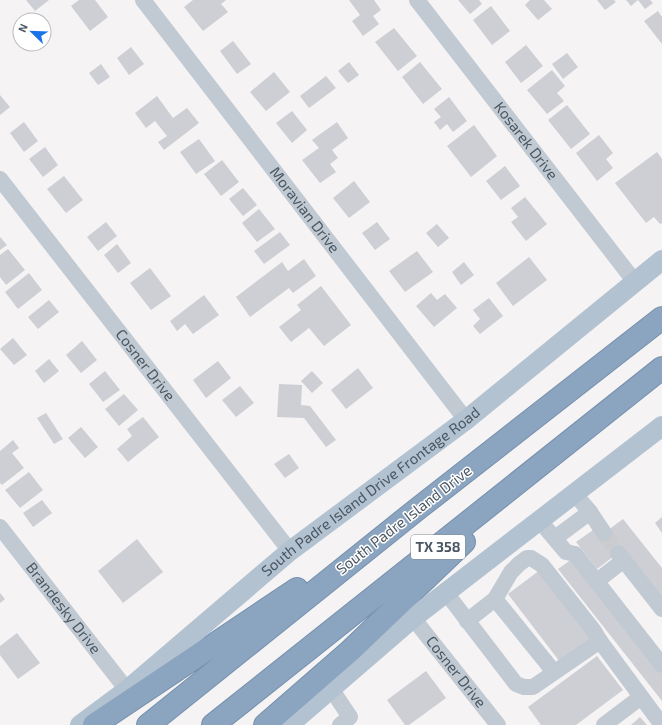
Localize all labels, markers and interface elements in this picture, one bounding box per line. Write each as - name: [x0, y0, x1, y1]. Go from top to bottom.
- north arrow: [12, 12, 52, 52]
- text: N: [15, 22, 30, 34]
- street label: Kosarek Drive: [491, 98, 562, 183]
- street label: Moravian Drive: [267, 163, 344, 256]
- street label: Cosner Drive: [112, 325, 179, 404]
- street label: South Padre Island Drive Frontage Road: [258, 404, 484, 580]
- street label: South Padre Island Drive: [333, 462, 475, 578]
- road number: TX 358: [411, 535, 465, 559]
- street label: Brandesky Drive: [23, 558, 105, 657]
- street label: Cosner Drive: [423, 632, 491, 711]

